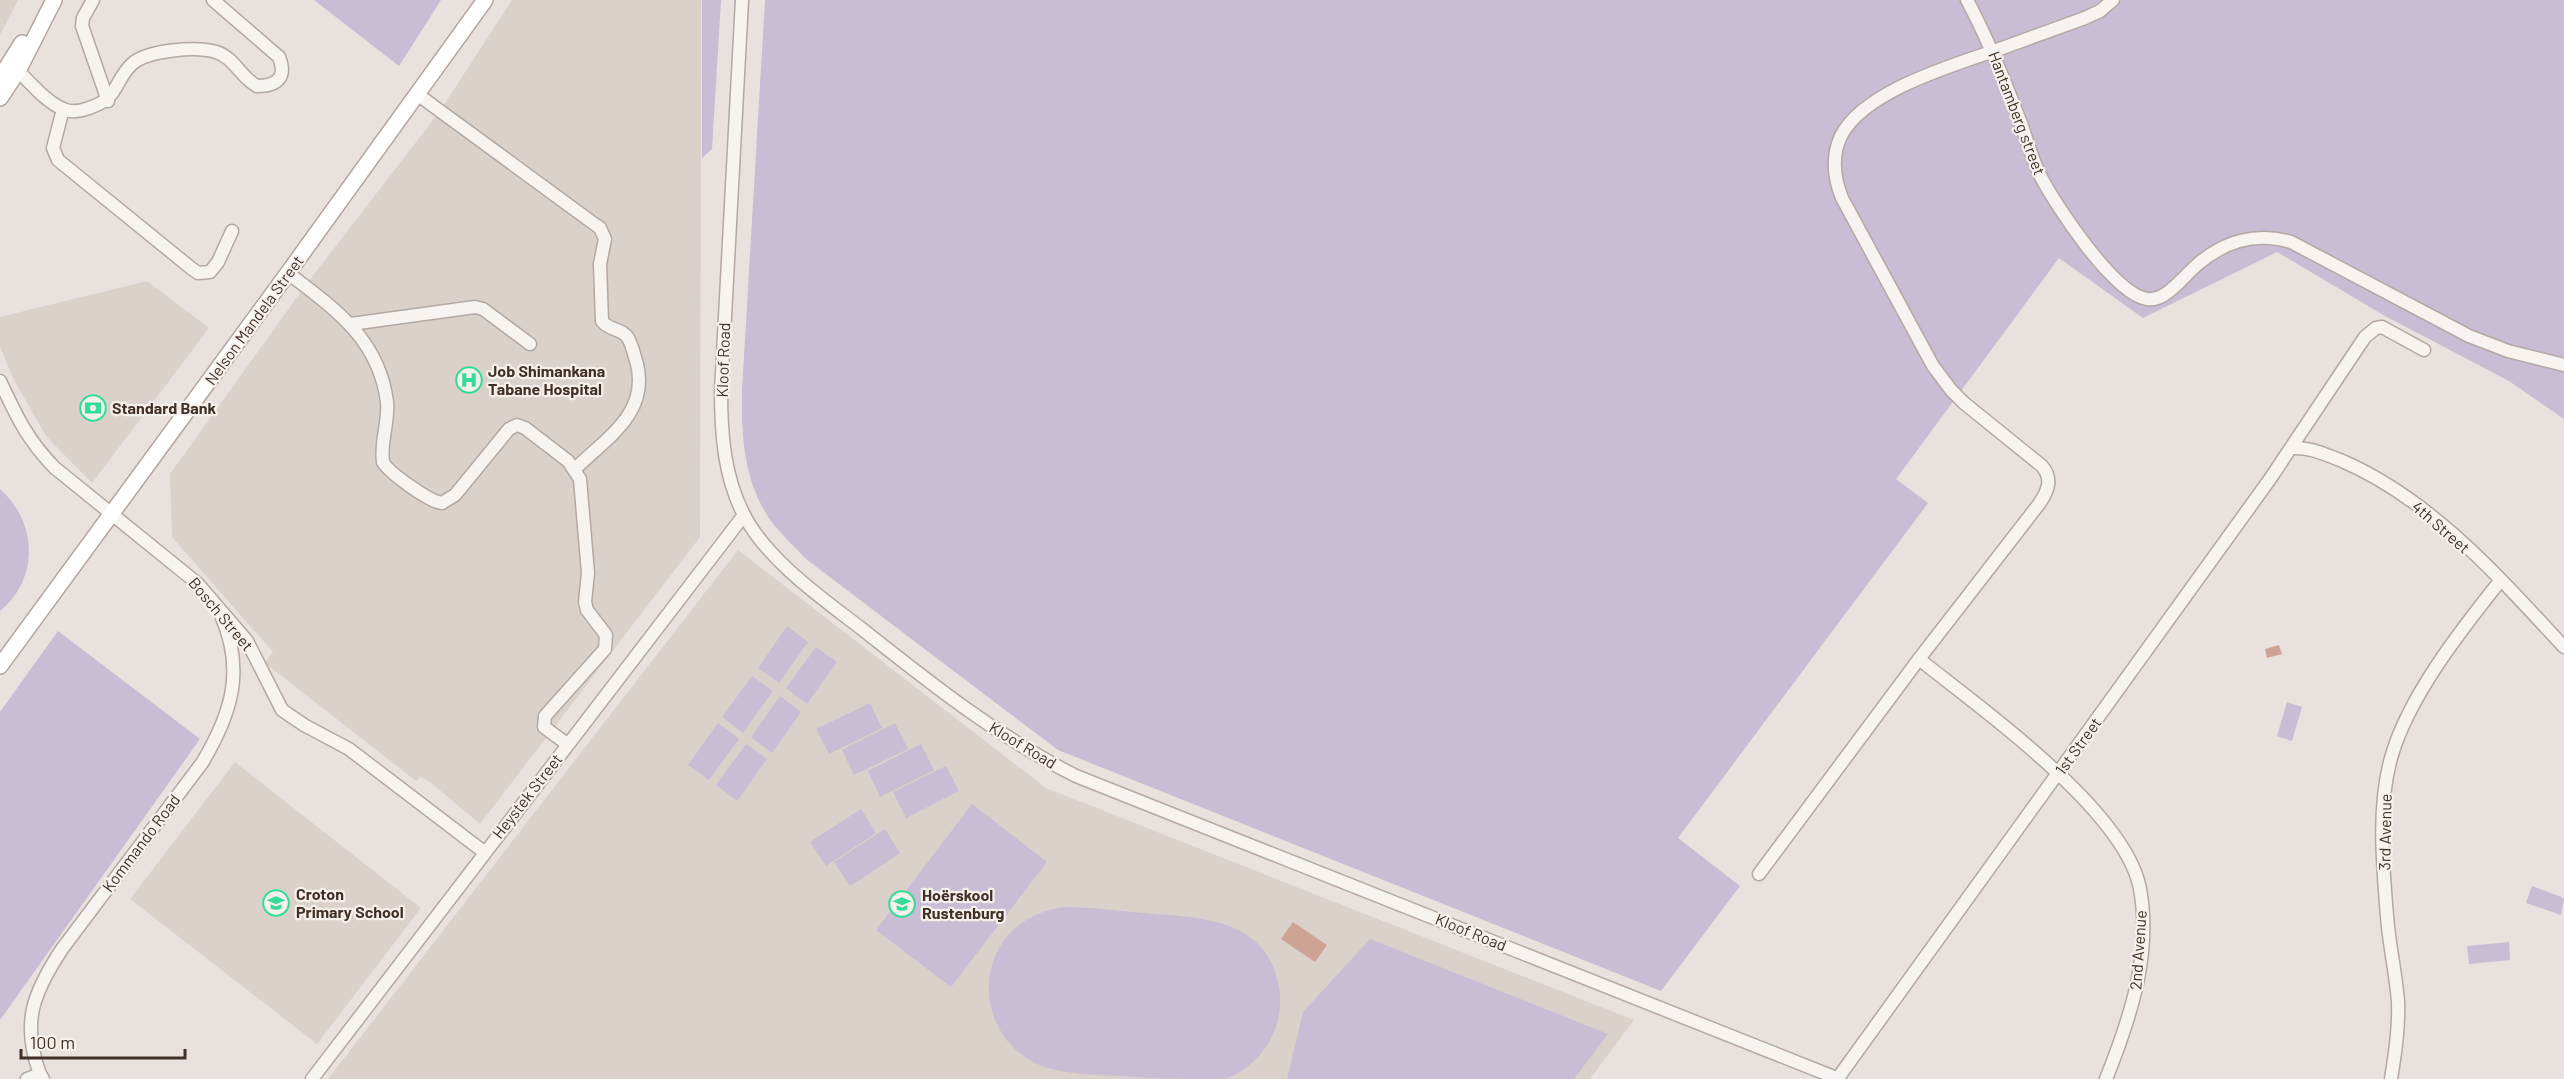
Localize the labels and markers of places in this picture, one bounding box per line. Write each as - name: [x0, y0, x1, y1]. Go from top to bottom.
- place label: Job Shimankana Tabane Hospital: [488, 361, 605, 398]
- hospital icon: Job Shimankana Tabane Hospital: [454, 365, 484, 395]
- bank icon: Standard Bank: [78, 393, 108, 423]
- place label: Standard Bank: [112, 398, 216, 417]
- place label: Croton Primary School: [296, 884, 404, 921]
- place label: Hoërskool Rustenburg: [922, 885, 1005, 922]
- school or university icon: Croton Primary School: [261, 888, 291, 918]
- school or university icon: Hoërskool Rustenburg: [887, 889, 917, 919]

